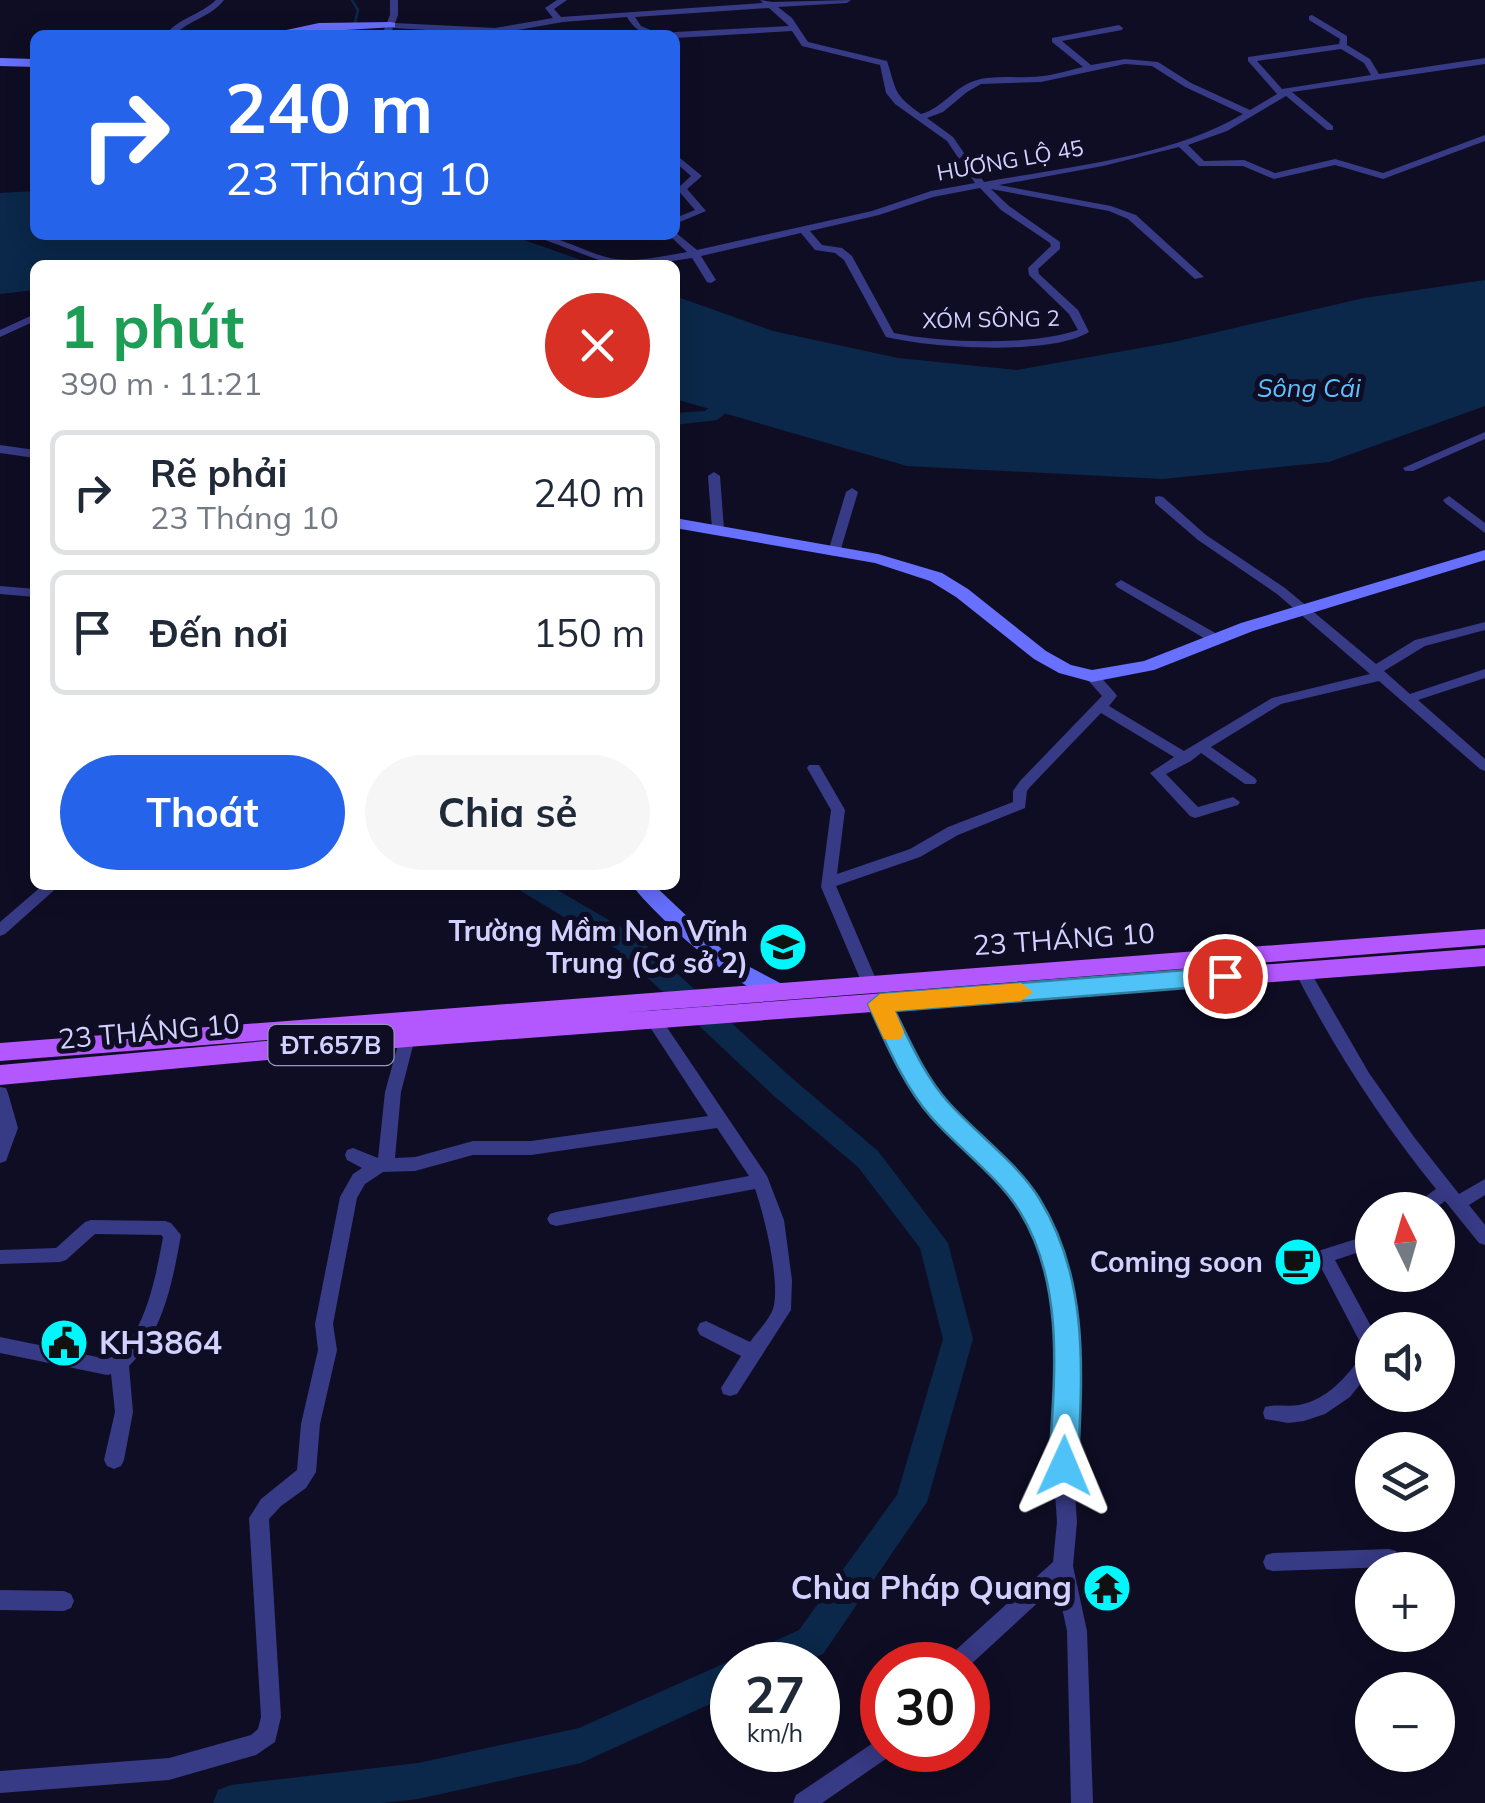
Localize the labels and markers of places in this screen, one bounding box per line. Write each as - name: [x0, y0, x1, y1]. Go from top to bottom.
- place label: Trường Mầm Non Vĩnh Trung (Cơ sở 2): [449, 913, 748, 980]
- school or university icon: Trường Mầm Non Vĩnh Trung (Cơ sở 2): [757, 921, 809, 973]
- pin: [1183, 934, 1268, 1019]
- cafe icon: Coming soon: [1272, 1236, 1324, 1288]
- place label: Coming soon: [1090, 1244, 1263, 1279]
- public building icon: KH3864: [38, 1317, 90, 1369]
- place label: KH3864: [99, 1322, 222, 1362]
- temple icon: Chùa Pháp Quang: [1081, 1562, 1133, 1614]
- place label: Chùa Pháp Quang: [791, 1567, 1072, 1607]

